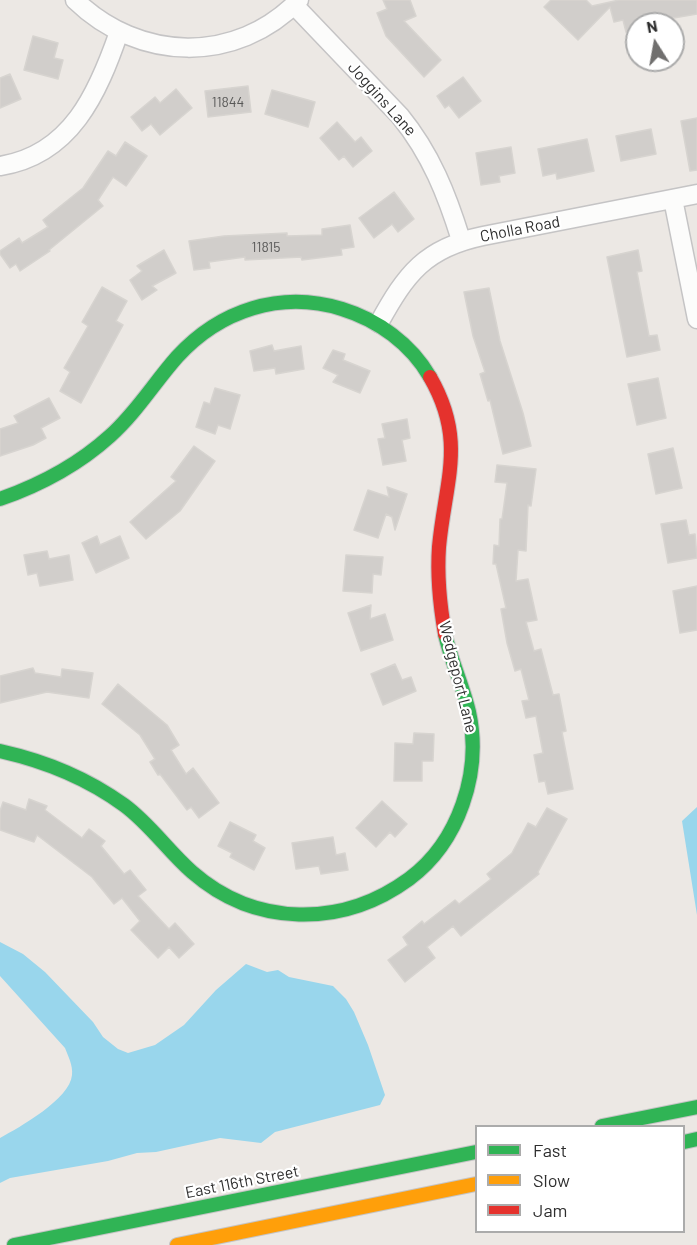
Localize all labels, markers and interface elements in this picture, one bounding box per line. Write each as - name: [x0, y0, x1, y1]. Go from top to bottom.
- north arrow: [625, 12, 685, 72]
- text: N: [645, 15, 659, 36]
- street label: Joggins Lane: [344, 58, 420, 140]
- house number: 11844: [212, 94, 244, 110]
- street label: Cholla Road: [478, 212, 562, 246]
- house number: 11815: [252, 239, 280, 255]
- street label: Wedgeport Lane: [435, 619, 481, 735]
- legend: [475, 1125, 685, 1233]
- text: Fast: [533, 1139, 567, 1161]
- street label: East 116th Street: [184, 1162, 300, 1202]
- text: Slow: [533, 1169, 570, 1191]
- text: Jam: [533, 1199, 567, 1221]

